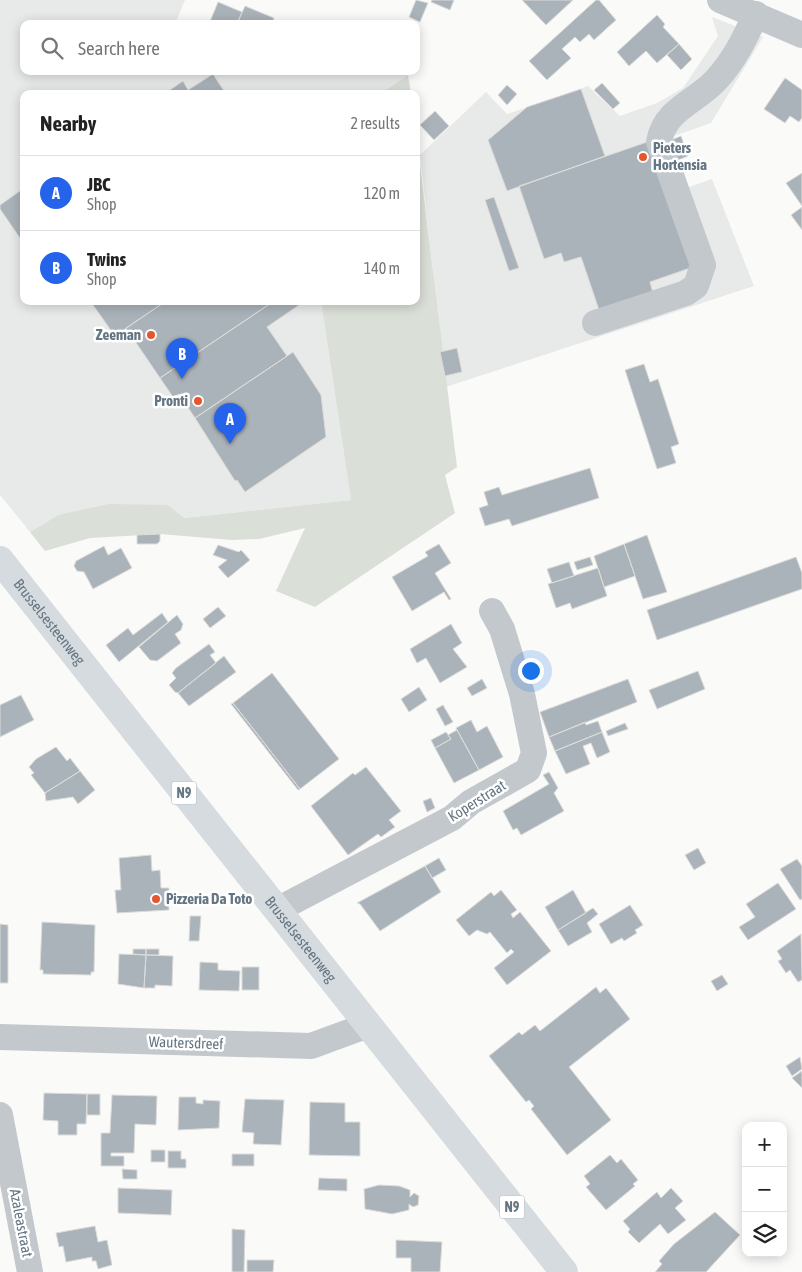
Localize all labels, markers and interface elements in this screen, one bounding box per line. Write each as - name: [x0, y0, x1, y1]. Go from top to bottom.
- search box: [20, 20, 420, 75]
- icon: search: [38, 34, 66, 62]
- text: Search here: [78, 37, 160, 59]
- text: Nearby: [40, 111, 96, 135]
- text: 2 results: [350, 114, 400, 132]
- place label: Pieters Hortensia: [653, 139, 707, 173]
- marker: Pieters Hortensia: [637, 151, 649, 163]
- text: JBC: [87, 173, 111, 195]
- text: A: [52, 184, 60, 202]
- text: 120 m: [364, 184, 400, 202]
- text: Shop: [87, 195, 117, 213]
- text: Twins: [87, 248, 126, 270]
- text: B: [52, 259, 60, 277]
- text: 140 m: [364, 259, 400, 277]
- text: Shop: [87, 270, 117, 288]
- place label: Zeeman: [96, 326, 141, 343]
- marker: Zeeman: [145, 329, 157, 341]
- pin: B: [166, 338, 198, 379]
- place label: Pronti: [154, 392, 188, 409]
- marker: Pronti: [192, 395, 204, 407]
- pin: A: [214, 403, 246, 444]
- street label: Brusselsesteenweg: [10, 575, 89, 668]
- your location: [518, 658, 544, 684]
- street label: Koperstraat: [445, 776, 509, 825]
- road number: N9: [172, 781, 196, 804]
- place label: Pizzeria Da Toto: [166, 890, 252, 907]
- marker: Pizzeria Da Toto: [150, 893, 162, 905]
- street label: Brusselsesteenweg: [262, 893, 340, 986]
- street label: Wautersdreef: [148, 1033, 224, 1052]
- map controls: [742, 1122, 787, 1257]
- button: +: [742, 1122, 787, 1167]
- button: −: [742, 1167, 787, 1212]
- street label: Azaleastraat: [7, 1187, 36, 1259]
- road number: N9: [500, 1196, 524, 1218]
- button: layers: [742, 1212, 787, 1257]

